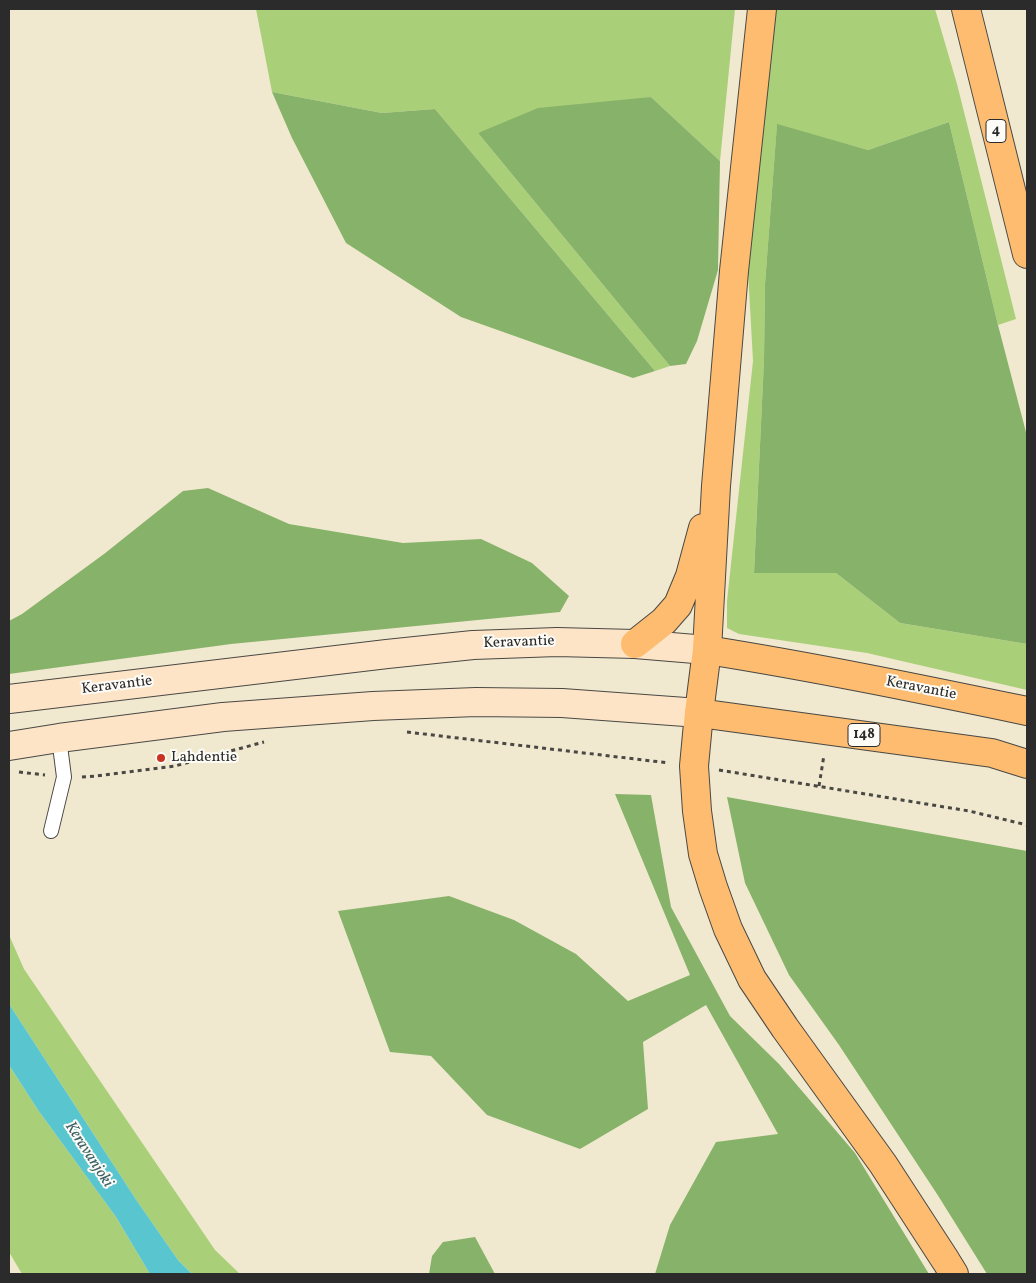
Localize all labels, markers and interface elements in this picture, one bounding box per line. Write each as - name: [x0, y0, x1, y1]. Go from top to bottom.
- road number: 4: [986, 120, 1006, 142]
- street label: Keravantie: [483, 633, 555, 653]
- street label: Keravantie: [81, 673, 153, 699]
- street label: Keravantie: [884, 673, 958, 705]
- road number: 148: [848, 724, 880, 746]
- place label: Lahdentie: [171, 749, 237, 767]
- marker: Lahdentie: [155, 752, 167, 764]
- water label: Keravanjoki: [60, 1119, 116, 1191]

